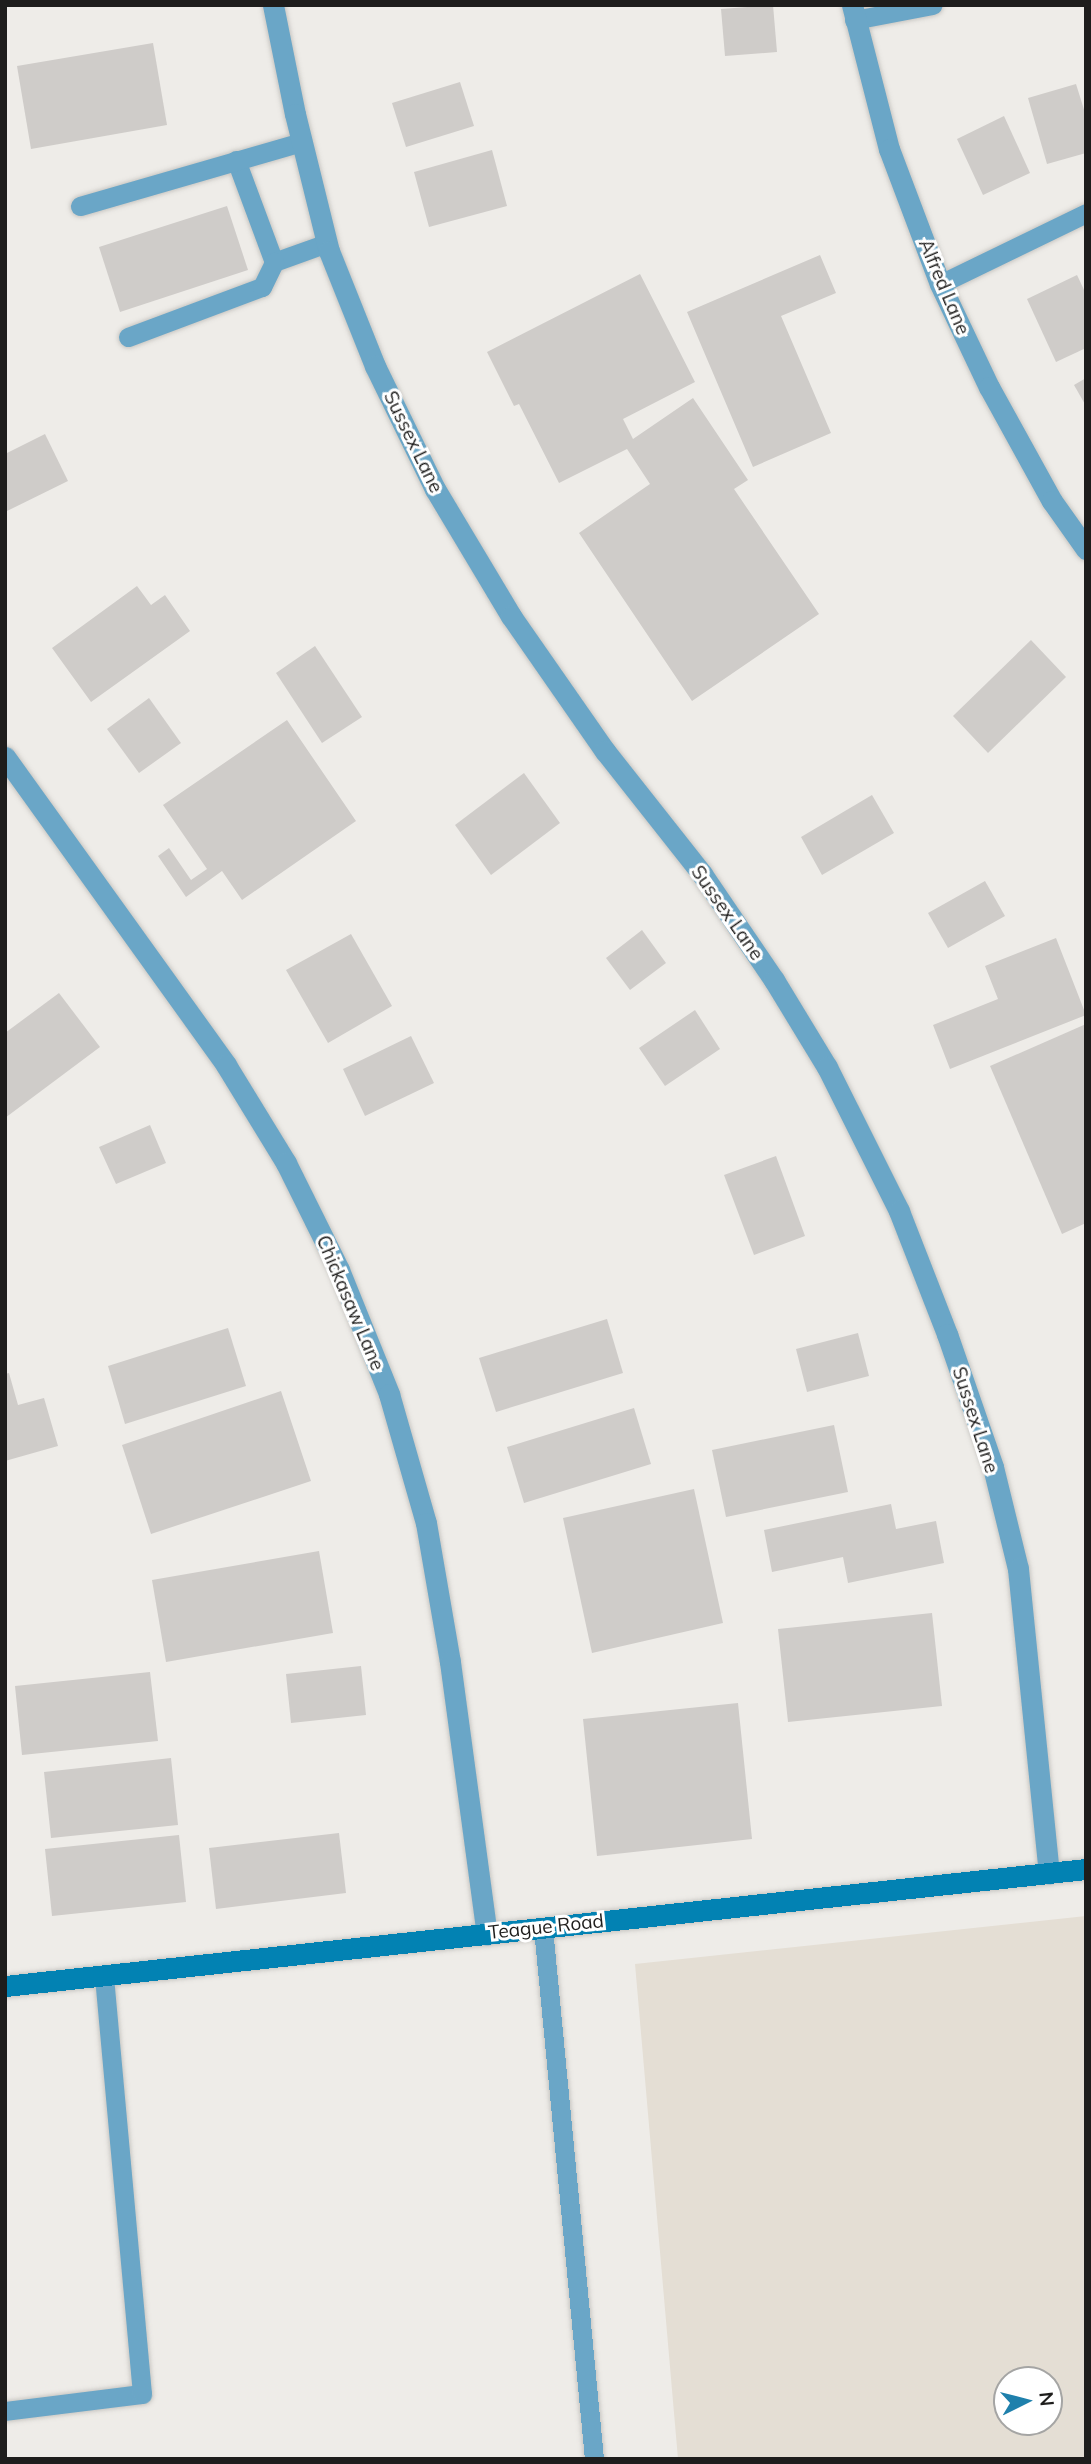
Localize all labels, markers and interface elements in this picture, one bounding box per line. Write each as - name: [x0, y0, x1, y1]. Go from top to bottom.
- street label: Alfred Lane: [914, 236, 974, 338]
- street label: Sussex Lane: [379, 387, 447, 497]
- street label: Sussex Lane: [686, 861, 768, 965]
- street label: Chickasaw Lane: [311, 1232, 389, 1374]
- street label: Sussex Lane: [947, 1364, 1003, 1476]
- street label: Teague Road: [487, 1910, 605, 1944]
- north arrow: [993, 2366, 1063, 2436]
- text: N: [1034, 2391, 1060, 2407]

